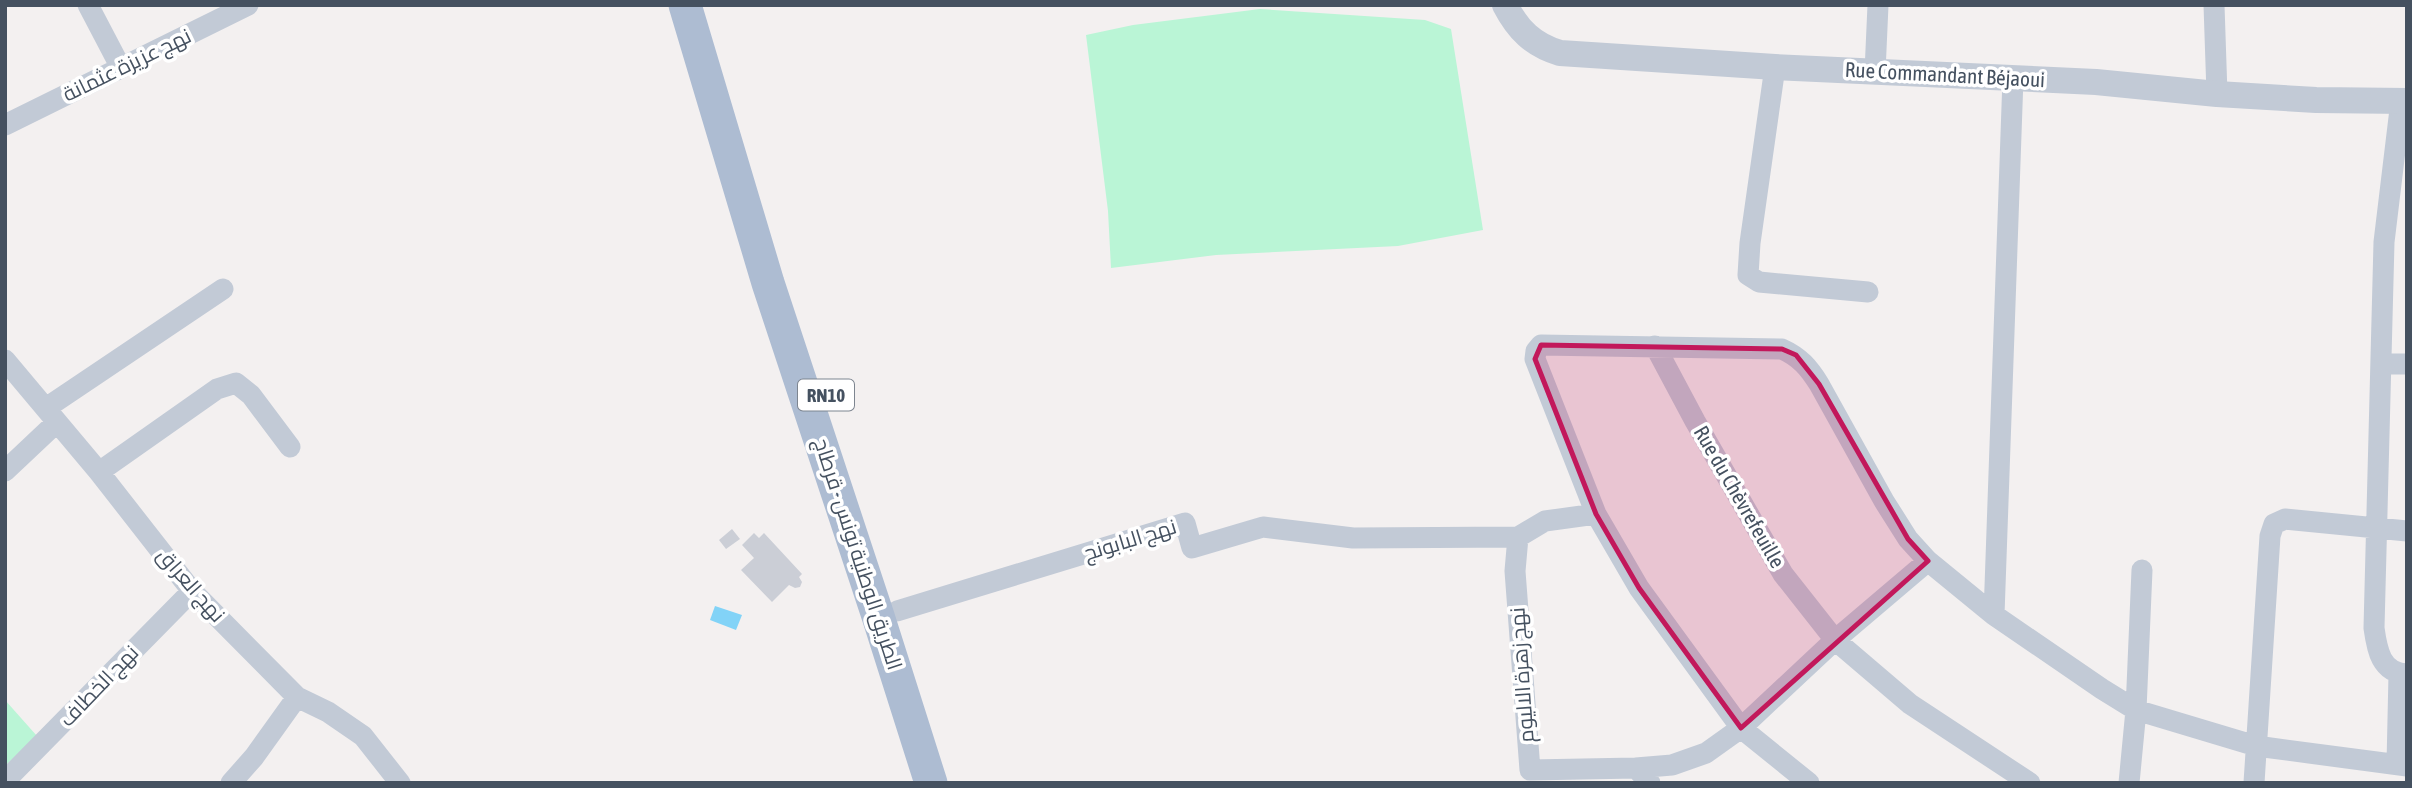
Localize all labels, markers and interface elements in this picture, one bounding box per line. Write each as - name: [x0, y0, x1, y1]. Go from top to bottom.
- street label: نهج عزيزة عثمانة: [59, 23, 196, 108]
- street label: Rue Commandant Béjaoui: [1844, 57, 2046, 91]
- road number: RN10: [798, 380, 854, 410]
- street label: Rue du Chèvrefeuille: [1689, 421, 1790, 572]
- street label: الطريق الوطنية تونس - قرطاج: [807, 435, 908, 674]
- street label: نهج البابونج: [1080, 514, 1180, 567]
- street label: نهج العراق: [151, 542, 230, 628]
- street label: نهج زهرة الاليوم: [1504, 606, 1541, 744]
- street label: نهج الخطاف: [54, 640, 145, 733]

